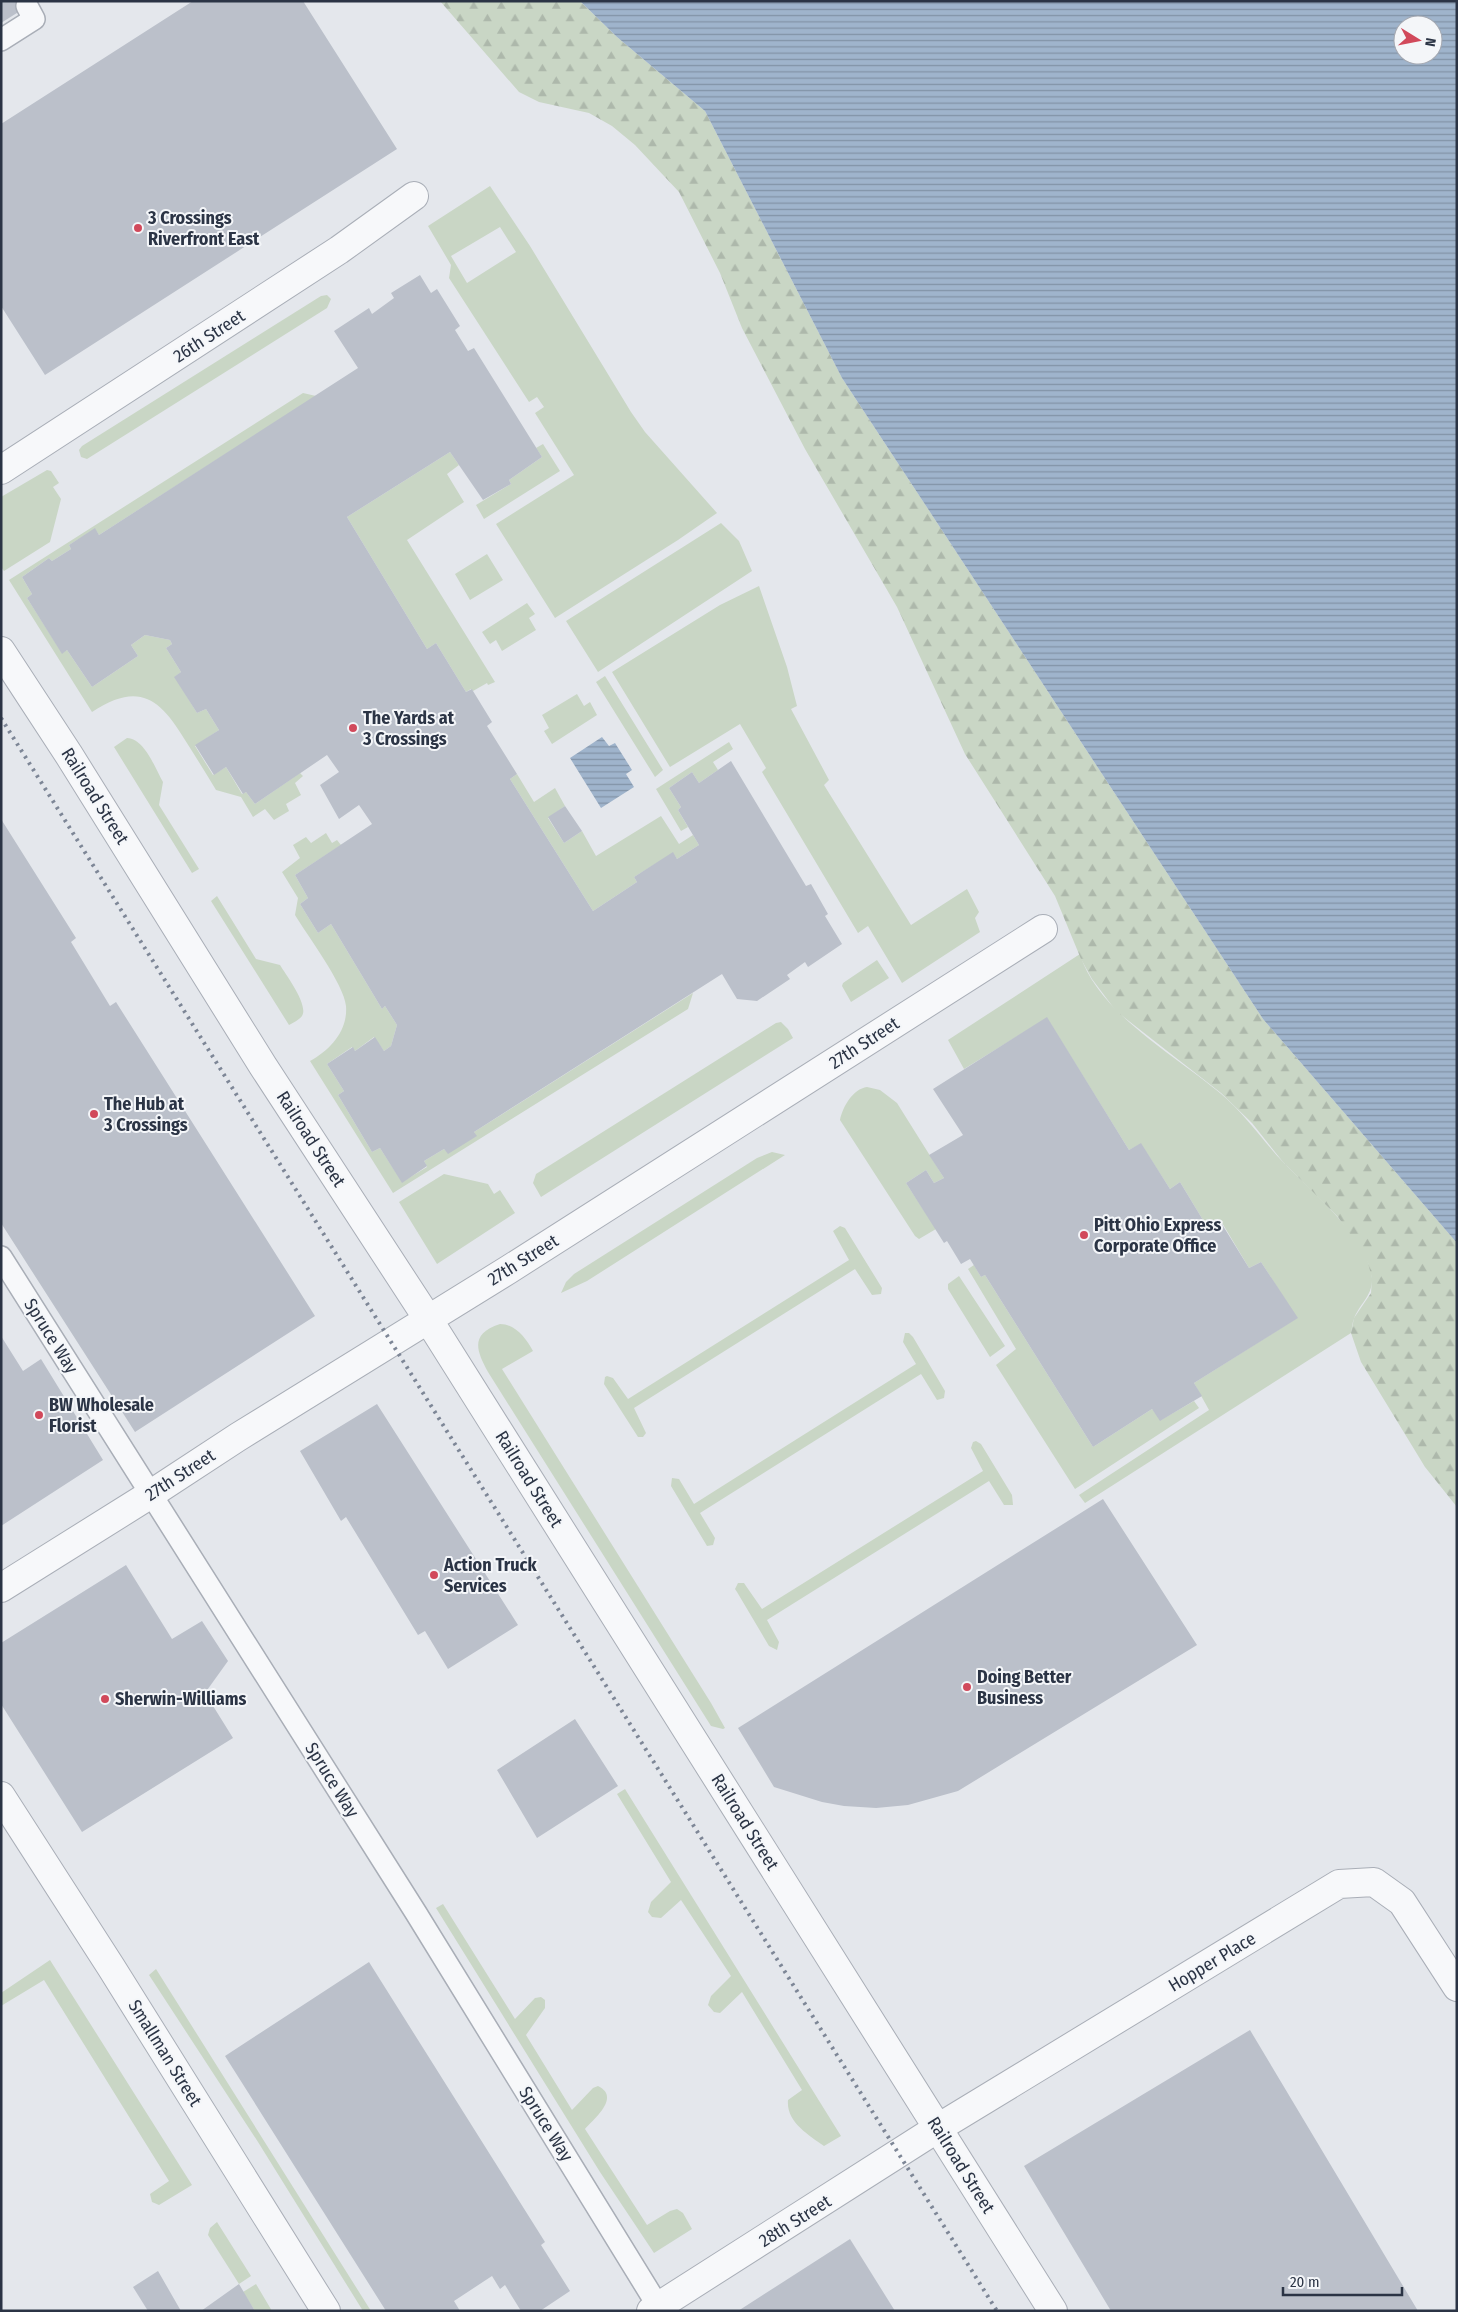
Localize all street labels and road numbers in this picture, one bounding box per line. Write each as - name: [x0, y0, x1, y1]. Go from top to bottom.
- street label: 26th Street: [169, 305, 249, 367]
- street label: Railroad Street: [57, 744, 133, 848]
- street label: 27th Street: [825, 1012, 903, 1074]
- street label: Railroad Street: [272, 1087, 350, 1191]
- street label: 27th Street: [484, 1230, 562, 1290]
- street label: Spruce Way: [19, 1294, 83, 1378]
- street label: Railroad Street: [491, 1427, 567, 1531]
- street label: 27th Street: [141, 1444, 219, 1506]
- street label: Spruce Way: [300, 1738, 364, 1822]
- street label: Railroad Street: [707, 1770, 783, 1874]
- street label: Hopper Place: [1164, 1927, 1260, 1997]
- street label: Smallman Street: [123, 1996, 207, 2110]
- street label: Spruce Way: [514, 2082, 578, 2166]
- street label: Railroad Street: [923, 2113, 999, 2217]
- street label: 28th Street: [755, 2190, 835, 2252]

